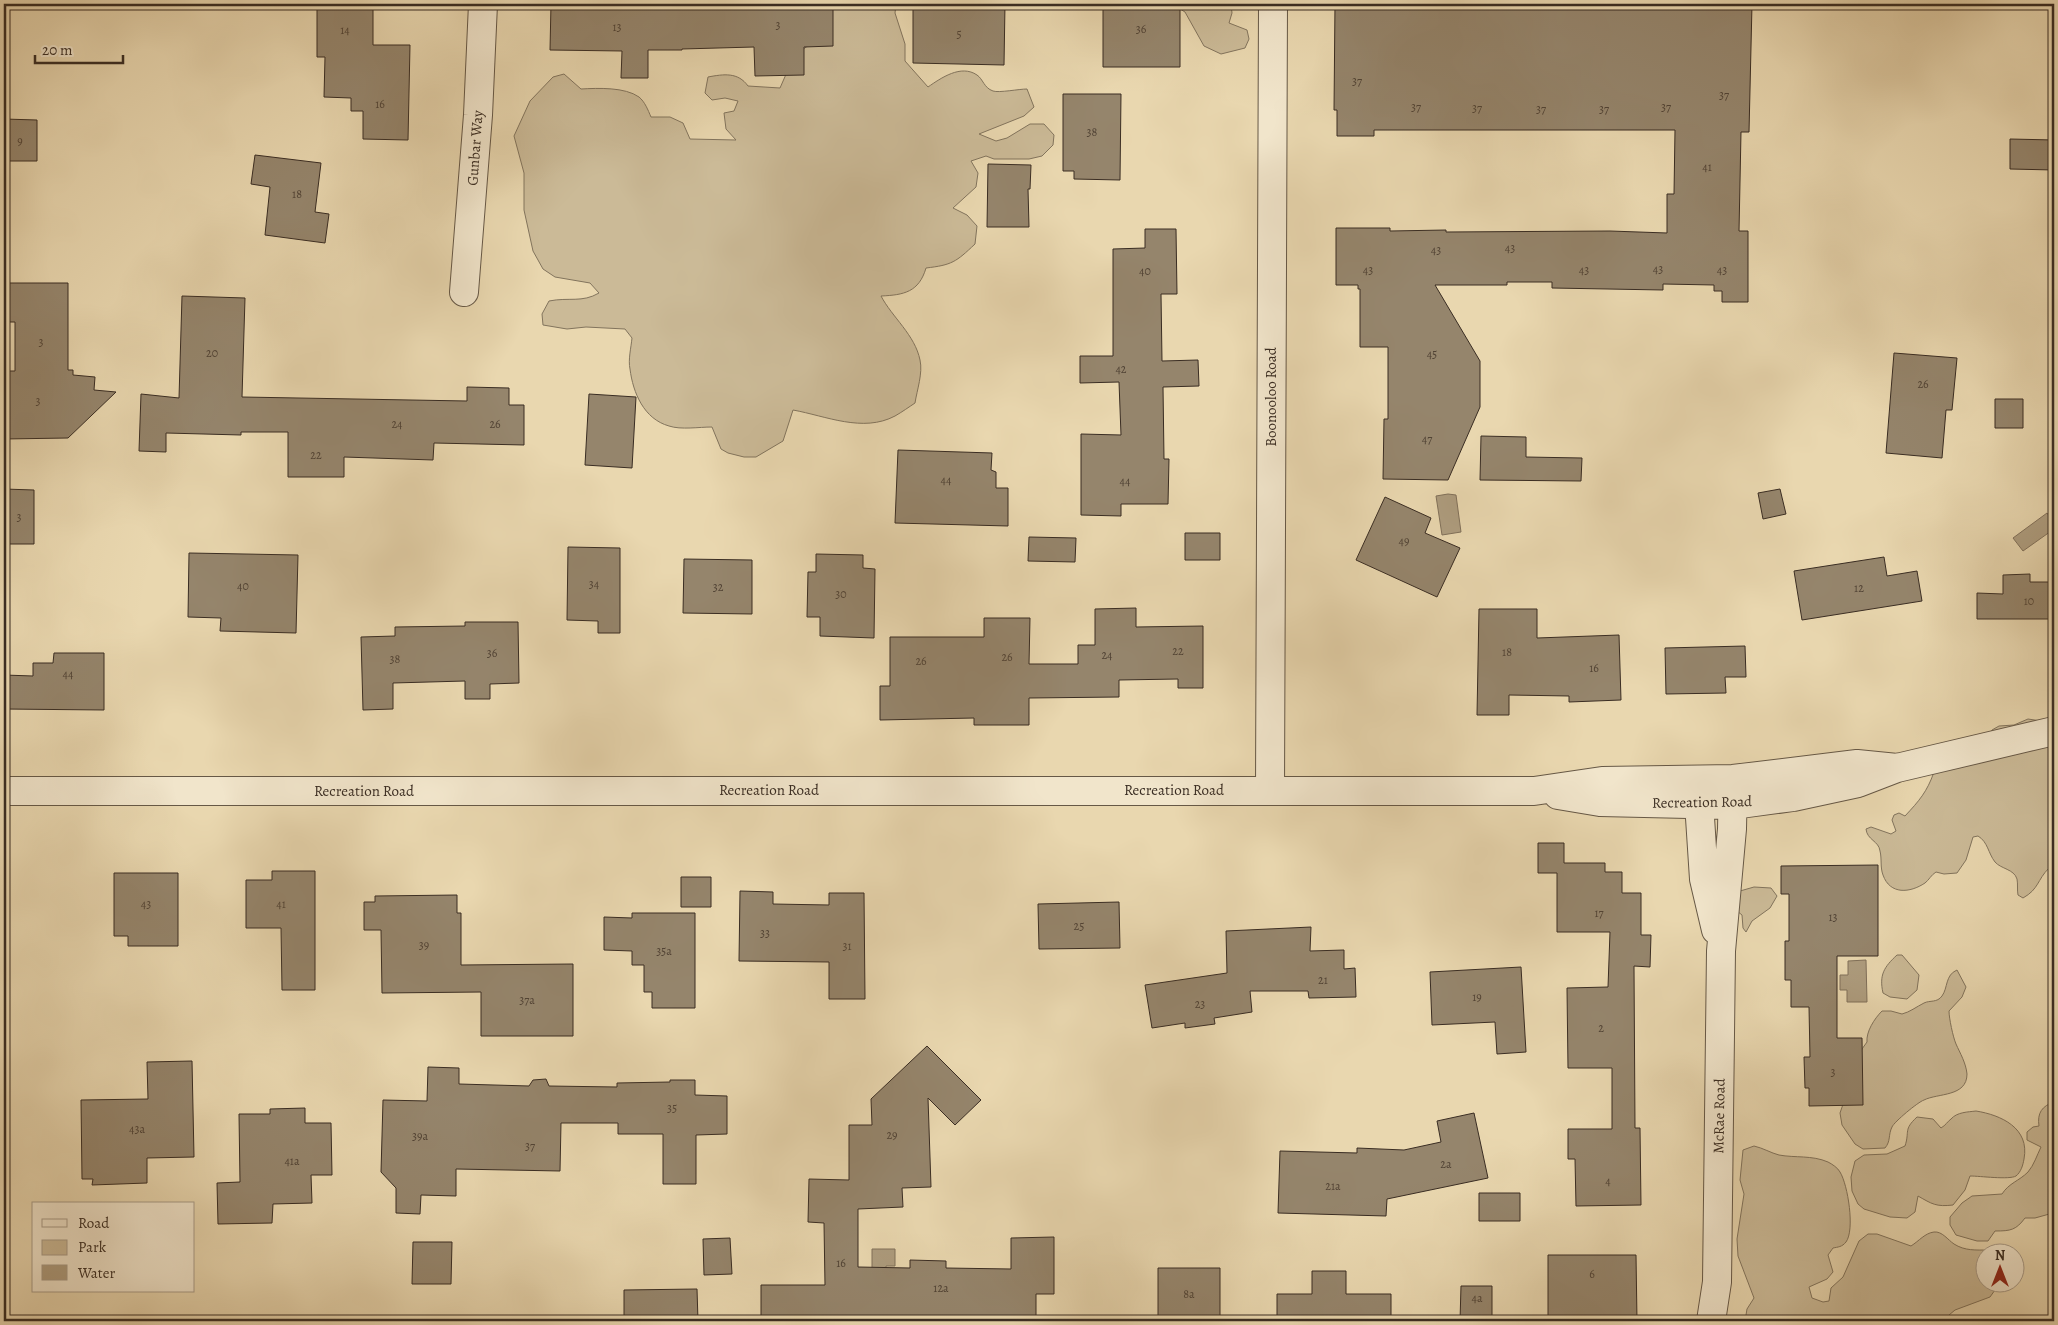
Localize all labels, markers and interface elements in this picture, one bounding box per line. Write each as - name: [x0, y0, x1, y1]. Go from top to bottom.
- house number: 3: [776, 17, 781, 33]
- house number: 13: [612, 19, 622, 35]
- house number: 36: [1136, 21, 1147, 37]
- house number: 14: [340, 22, 350, 38]
- house number: 5: [956, 26, 962, 42]
- scale bar: [35, 32, 122, 64]
- text: 20 m: [42, 40, 73, 60]
- house number: 37: [1352, 73, 1363, 89]
- house number: 37: [1719, 87, 1730, 103]
- house number: 16: [375, 96, 385, 112]
- house number: 37: [1411, 99, 1422, 115]
- house number: 37: [1661, 99, 1672, 115]
- house number: 37: [1472, 100, 1483, 116]
- house number: 37: [1536, 101, 1547, 117]
- house number: 37: [1599, 101, 1610, 117]
- street label: Gunbar Way: [462, 109, 488, 186]
- house number: 38: [1087, 124, 1098, 140]
- house number: 9: [17, 133, 23, 149]
- house number: 41: [1702, 159, 1712, 175]
- house number: 18: [292, 186, 302, 202]
- house number: 43: [1505, 240, 1515, 256]
- house number: 43: [1431, 242, 1441, 258]
- house number: 43: [1653, 261, 1663, 277]
- house number: 43: [1363, 262, 1373, 278]
- house number: 43: [1579, 262, 1589, 278]
- house number: 43: [1717, 262, 1727, 278]
- house number: 40: [1139, 263, 1151, 279]
- house number: 3: [39, 334, 44, 350]
- house number: 20: [206, 345, 218, 361]
- street label: Boonooloo Road: [1261, 346, 1281, 447]
- house number: 45: [1427, 346, 1437, 362]
- house number: 42: [1115, 361, 1127, 377]
- house number: 26: [1917, 376, 1929, 392]
- house number: 3: [36, 393, 41, 409]
- house number: 24: [391, 416, 403, 432]
- house number: 26: [489, 416, 501, 432]
- house number: 47: [1422, 431, 1433, 447]
- house number: 22: [310, 447, 322, 463]
- house number: 44: [941, 472, 952, 488]
- house number: 44: [1120, 473, 1131, 489]
- house number: 3: [17, 509, 22, 525]
- house number: 49: [1399, 533, 1409, 549]
- house number: 34: [589, 576, 600, 592]
- house number: 40: [237, 578, 249, 594]
- house number: 32: [713, 579, 724, 595]
- house number: 12: [1854, 580, 1864, 596]
- house number: 30: [835, 586, 847, 602]
- house number: 10: [2024, 593, 2034, 609]
- house number: 22: [1172, 643, 1184, 659]
- house number: 18: [1502, 644, 1512, 660]
- house number: 36: [487, 645, 498, 661]
- house number: 24: [1101, 647, 1113, 663]
- house number: 26: [1001, 649, 1013, 665]
- house number: 38: [390, 651, 401, 667]
- house number: 26: [915, 653, 927, 669]
- house number: 16: [1589, 660, 1599, 676]
- house number: 44: [63, 666, 74, 682]
- street label: Recreation Road: [719, 780, 820, 800]
- street label: Recreation Road: [1124, 780, 1225, 800]
- street label: Recreation Road: [314, 781, 415, 801]
- street label: Recreation Road: [1652, 791, 1753, 813]
- house number: 43: [141, 896, 151, 912]
- house number: 41: [276, 896, 286, 912]
- house number: 17: [1594, 905, 1605, 921]
- house number: 13: [1828, 909, 1838, 925]
- house number: 25: [1074, 918, 1084, 934]
- house number: 33: [760, 925, 770, 941]
- house number: 39: [419, 937, 429, 953]
- house number: 31: [842, 938, 852, 954]
- house number: 35a: [656, 943, 672, 959]
- house number: 21: [1318, 972, 1328, 988]
- house number: 19: [1472, 989, 1482, 1005]
- house number: 37a: [519, 992, 535, 1008]
- house number: 23: [1195, 996, 1205, 1012]
- house number: 2: [1598, 1020, 1604, 1036]
- house number: 3: [1831, 1064, 1836, 1080]
- street label: McRae Road: [1708, 1077, 1730, 1154]
- house number: 35: [667, 1100, 677, 1116]
- house number: 43a: [129, 1121, 145, 1137]
- house number: 29: [886, 1127, 898, 1143]
- house number: 39a: [412, 1128, 428, 1144]
- house number: 37: [525, 1138, 536, 1154]
- house number: 41a: [284, 1153, 300, 1169]
- house number: 2a: [1440, 1156, 1452, 1172]
- house number: 4: [1605, 1173, 1611, 1189]
- house number: 21a: [1325, 1178, 1341, 1194]
- legend: [32, 1202, 195, 1292]
- text: Road: [78, 1213, 110, 1233]
- text: Park: [78, 1237, 107, 1257]
- north arrow: [1976, 1242, 2026, 1292]
- text: N: [1995, 1246, 2005, 1265]
- house number: 16: [836, 1255, 846, 1271]
- text: Water: [77, 1263, 115, 1283]
- house number: 6: [1589, 1266, 1595, 1282]
- house number: 12a: [933, 1280, 949, 1296]
- house number: 8a: [1183, 1286, 1195, 1302]
- house number: 4a: [1471, 1290, 1483, 1306]

